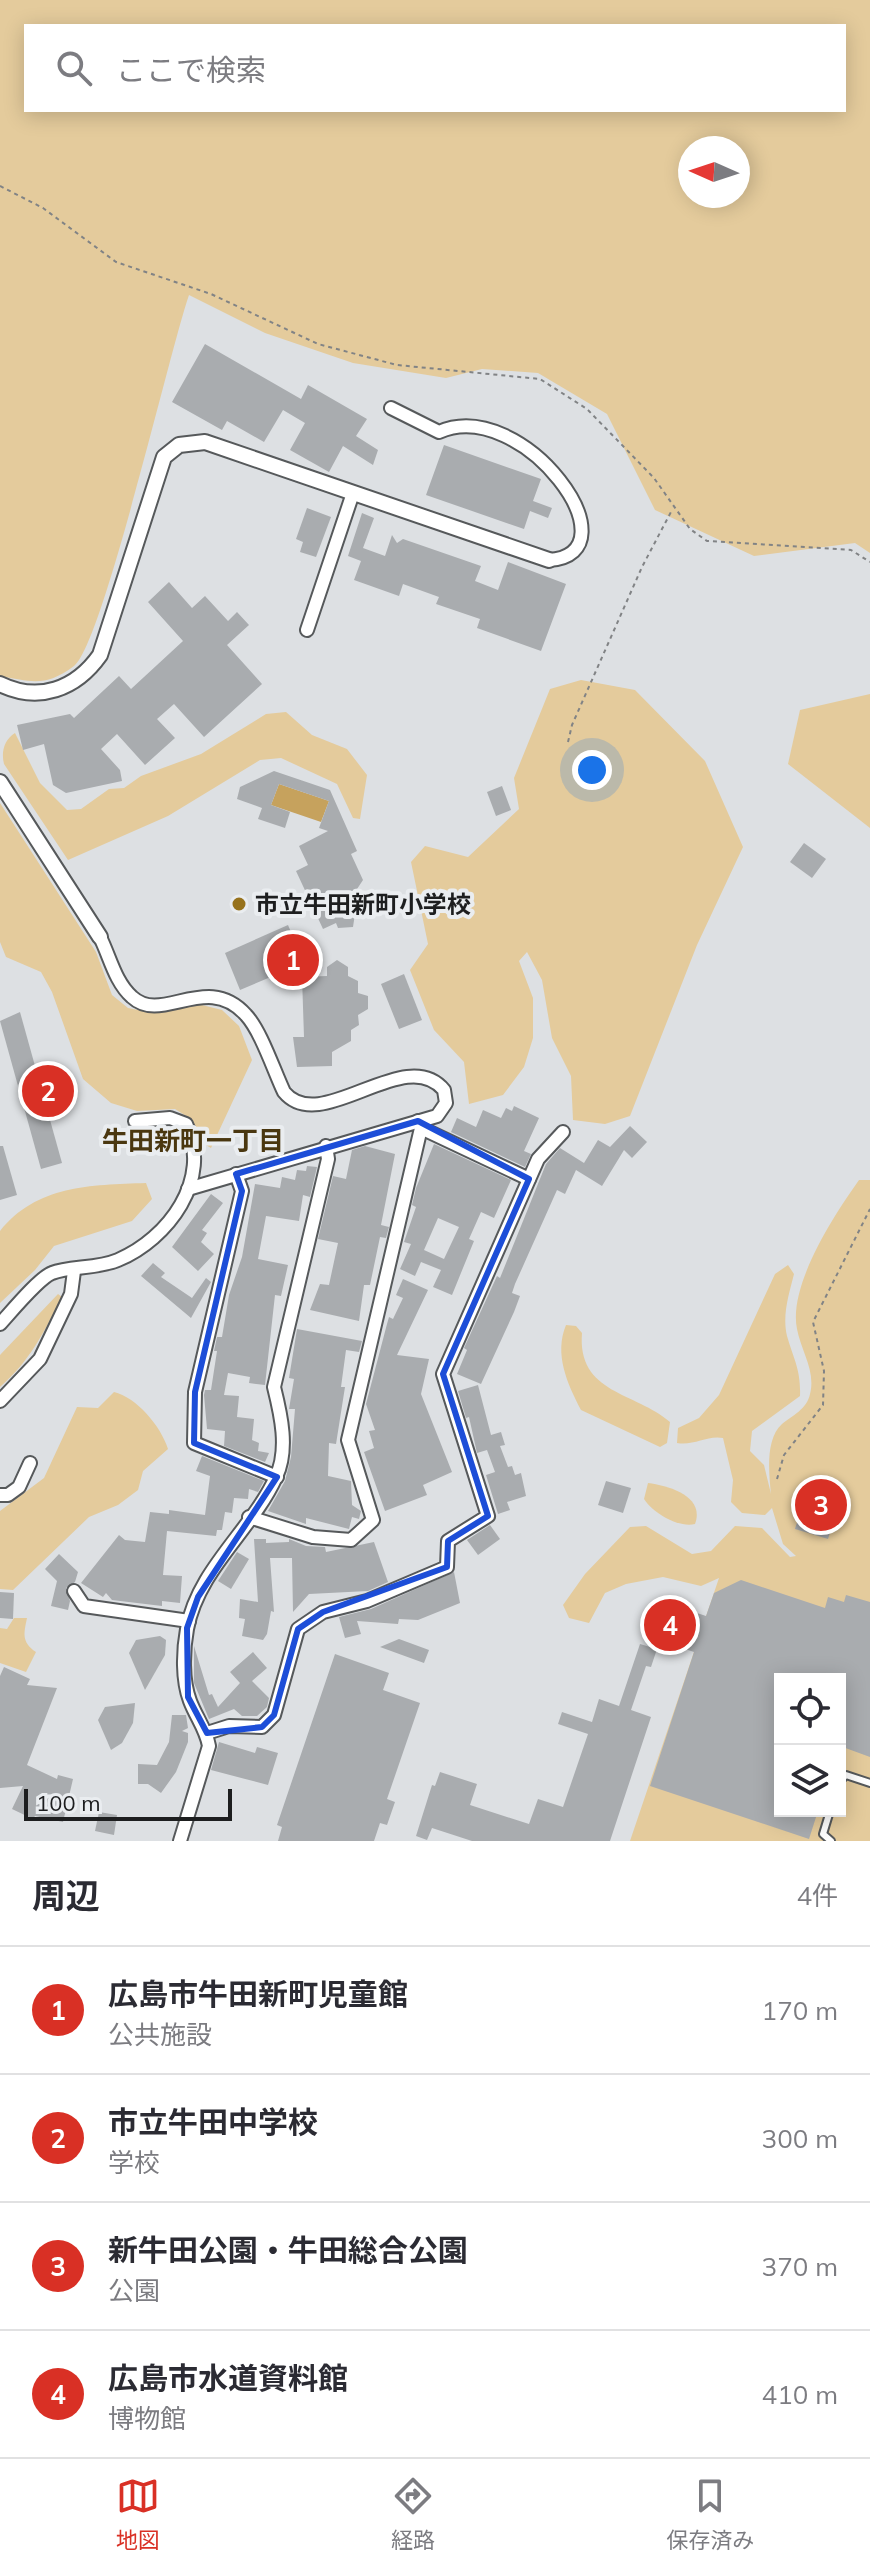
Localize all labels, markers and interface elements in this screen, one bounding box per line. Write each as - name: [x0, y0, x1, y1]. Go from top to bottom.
- search box: [24, 24, 846, 112]
- icon: search: [52, 46, 96, 90]
- text: ここで検索: [116, 51, 266, 89]
- north arrow: [678, 136, 750, 208]
- your location: [572, 750, 612, 790]
- place label: 市立牛田新町小学校: [255, 889, 471, 919]
- marker: 市立牛田新町小学校: [230, 895, 248, 913]
- pin: 1: [267, 930, 319, 990]
- pin: 2: [22, 1061, 74, 1121]
- district label: 牛田新町一丁目: [102, 1124, 284, 1157]
- pin: 3: [795, 1475, 847, 1535]
- pin: 4: [644, 1595, 696, 1655]
- map controls: [774, 1673, 846, 1817]
- button: locate: [774, 1673, 846, 1745]
- button: layers: [774, 1745, 846, 1817]
- scale bar: [24, 1785, 232, 1821]
- text: 100 m: [36, 1789, 101, 1817]
- text: 周辺: [32, 1874, 100, 1917]
- text: 4件: [796, 1879, 838, 1912]
- text: 広島市牛田新町児童館: [108, 1975, 408, 2013]
- text: 1: [50, 1994, 66, 2027]
- text: 170 m: [762, 1994, 838, 2027]
- text: 公共施設: [108, 2018, 212, 2051]
- text: 市立牛田中学校: [108, 2103, 318, 2141]
- text: 2: [50, 2122, 66, 2155]
- text: 300 m: [762, 2122, 838, 2155]
- text: 学校: [108, 2146, 160, 2179]
- text: 新牛田公園・牛田総合公園: [108, 2231, 468, 2269]
- text: 3: [50, 2250, 66, 2283]
- text: 370 m: [762, 2250, 838, 2283]
- text: 公園: [108, 2274, 160, 2307]
- text: 広島市水道資料館: [108, 2359, 348, 2397]
- text: 4: [50, 2378, 66, 2411]
- text: 410 m: [762, 2378, 838, 2411]
- text: 博物館: [108, 2402, 186, 2435]
- tab: 地図: [116, 2474, 160, 2554]
- tab: 経路: [391, 2474, 435, 2554]
- tab: 保存済み: [666, 2474, 754, 2554]

